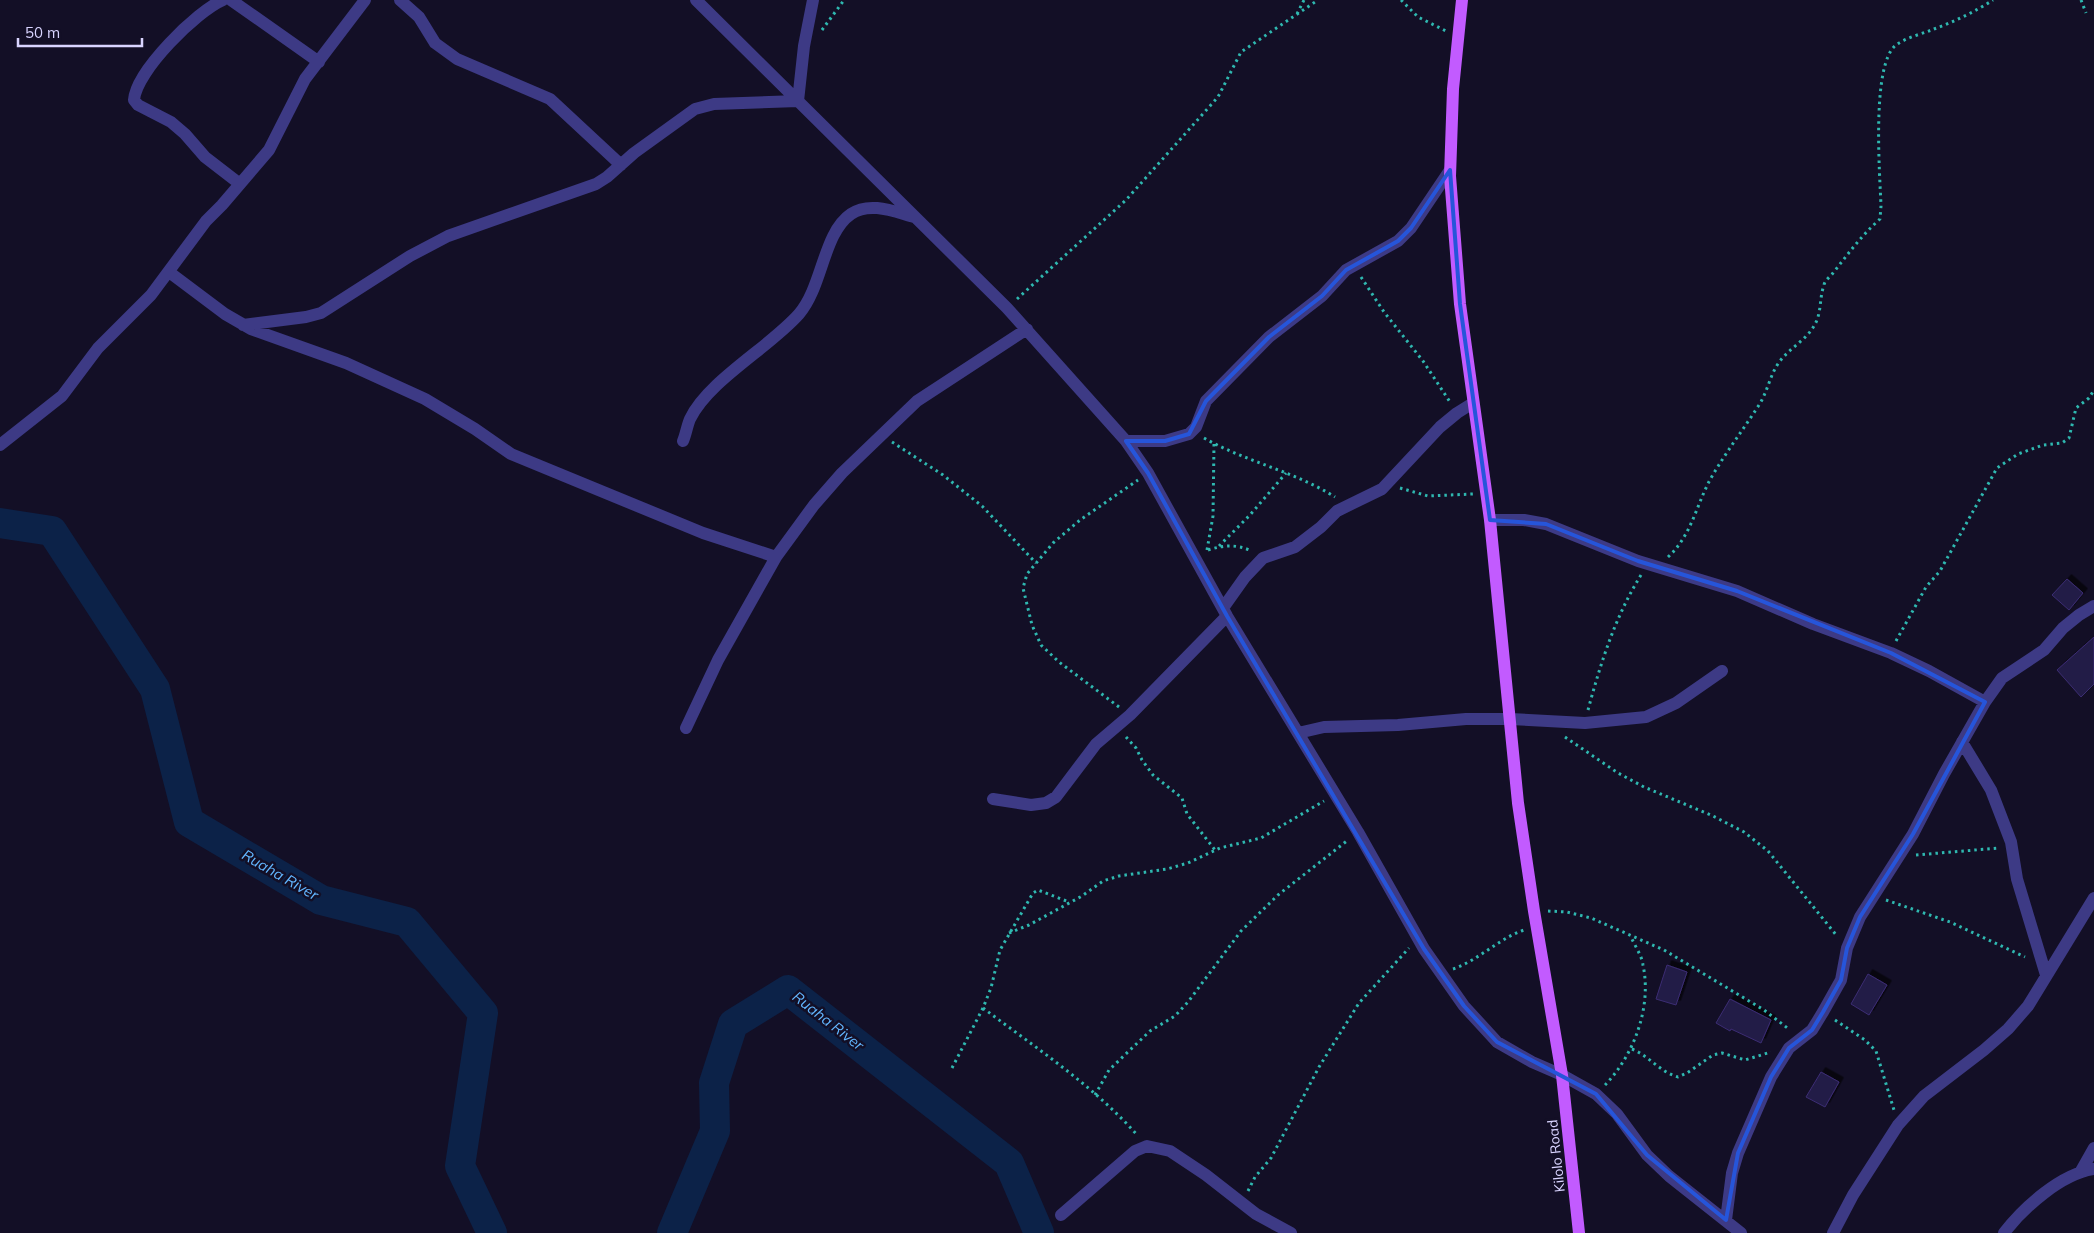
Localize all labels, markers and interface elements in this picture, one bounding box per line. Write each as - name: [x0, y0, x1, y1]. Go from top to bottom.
- scale bar: [18, 15, 141, 47]
- text: 50 m: [25, 23, 60, 42]
- water label: Ruaha River: [239, 845, 322, 904]
- water label: Ruaha River: [789, 987, 868, 1055]
- street label: Kilolo Road: [1543, 1119, 1569, 1193]

